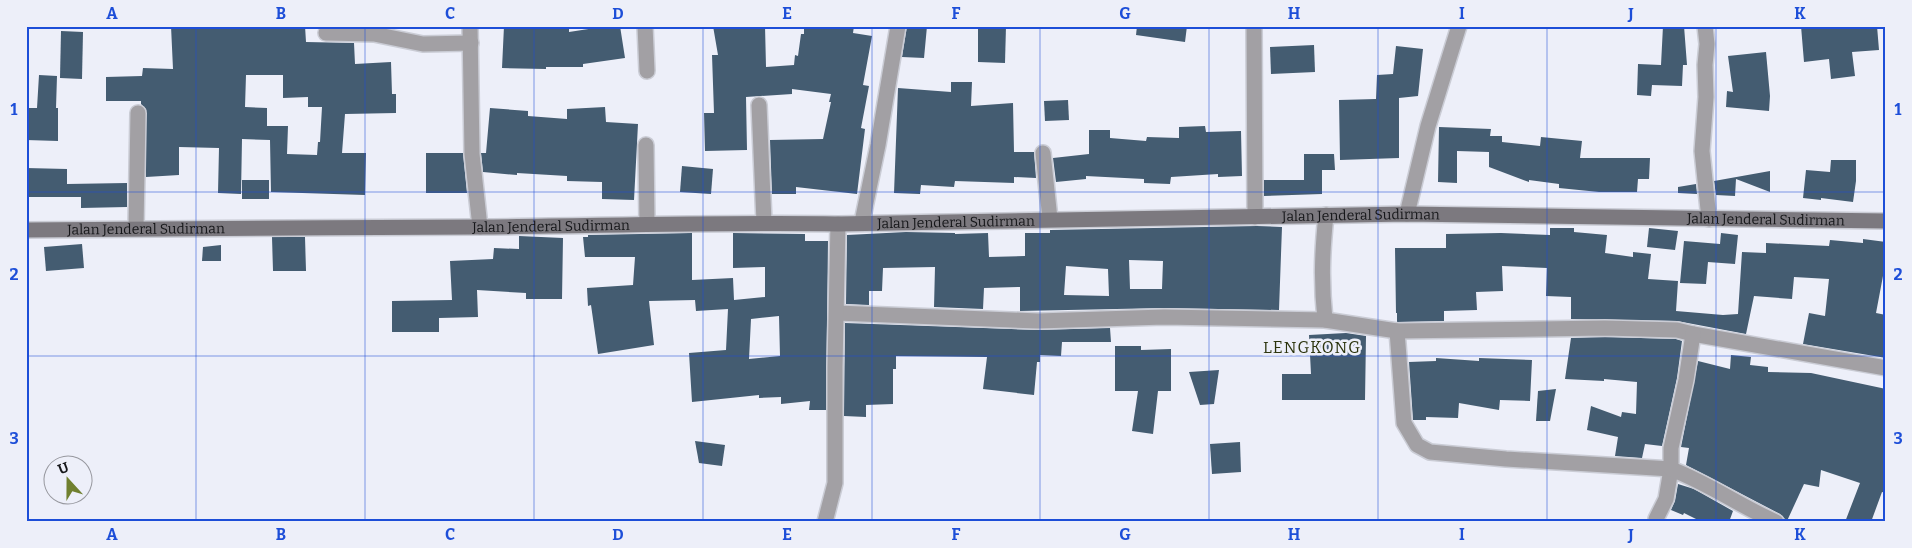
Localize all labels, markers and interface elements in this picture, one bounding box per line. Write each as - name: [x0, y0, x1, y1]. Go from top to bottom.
- text: A: [106, 4, 118, 23]
- text: B: [276, 4, 286, 23]
- text: C: [445, 4, 455, 23]
- text: D: [612, 4, 624, 23]
- text: E: [782, 4, 792, 23]
- text: F: [952, 4, 961, 23]
- text: G: [1119, 4, 1131, 23]
- text: H: [1288, 4, 1301, 23]
- text: I: [1459, 4, 1465, 23]
- text: J: [1627, 4, 1634, 23]
- text: K: [1794, 4, 1806, 23]
- text: 1: [11, 100, 18, 119]
- text: 1: [1895, 100, 1902, 119]
- street label: Jalan Jenderal Sudirman: [1281, 205, 1440, 225]
- street label: Jalan Jenderal Sudirman: [1686, 210, 1845, 229]
- street label: Jalan Jenderal Sudirman: [876, 212, 1035, 232]
- street label: Jalan Jenderal Sudirman: [471, 216, 630, 236]
- street label: Jalan Jenderal Sudirman: [66, 220, 225, 238]
- text: 2: [9, 265, 19, 284]
- text: 2: [1893, 265, 1903, 284]
- district label: LENGKONG: [1263, 338, 1361, 357]
- text: 3: [9, 429, 19, 448]
- text: 3: [1893, 429, 1903, 448]
- north arrow: [42, 456, 92, 506]
- text: U: [56, 458, 72, 478]
- text: A: [106, 525, 118, 544]
- text: B: [276, 525, 286, 544]
- text: C: [445, 525, 455, 544]
- text: D: [612, 525, 624, 544]
- text: E: [782, 525, 792, 544]
- text: F: [952, 525, 961, 544]
- text: G: [1119, 525, 1131, 544]
- text: H: [1288, 525, 1301, 544]
- text: I: [1459, 525, 1465, 544]
- text: J: [1627, 525, 1634, 544]
- text: K: [1794, 525, 1806, 544]

